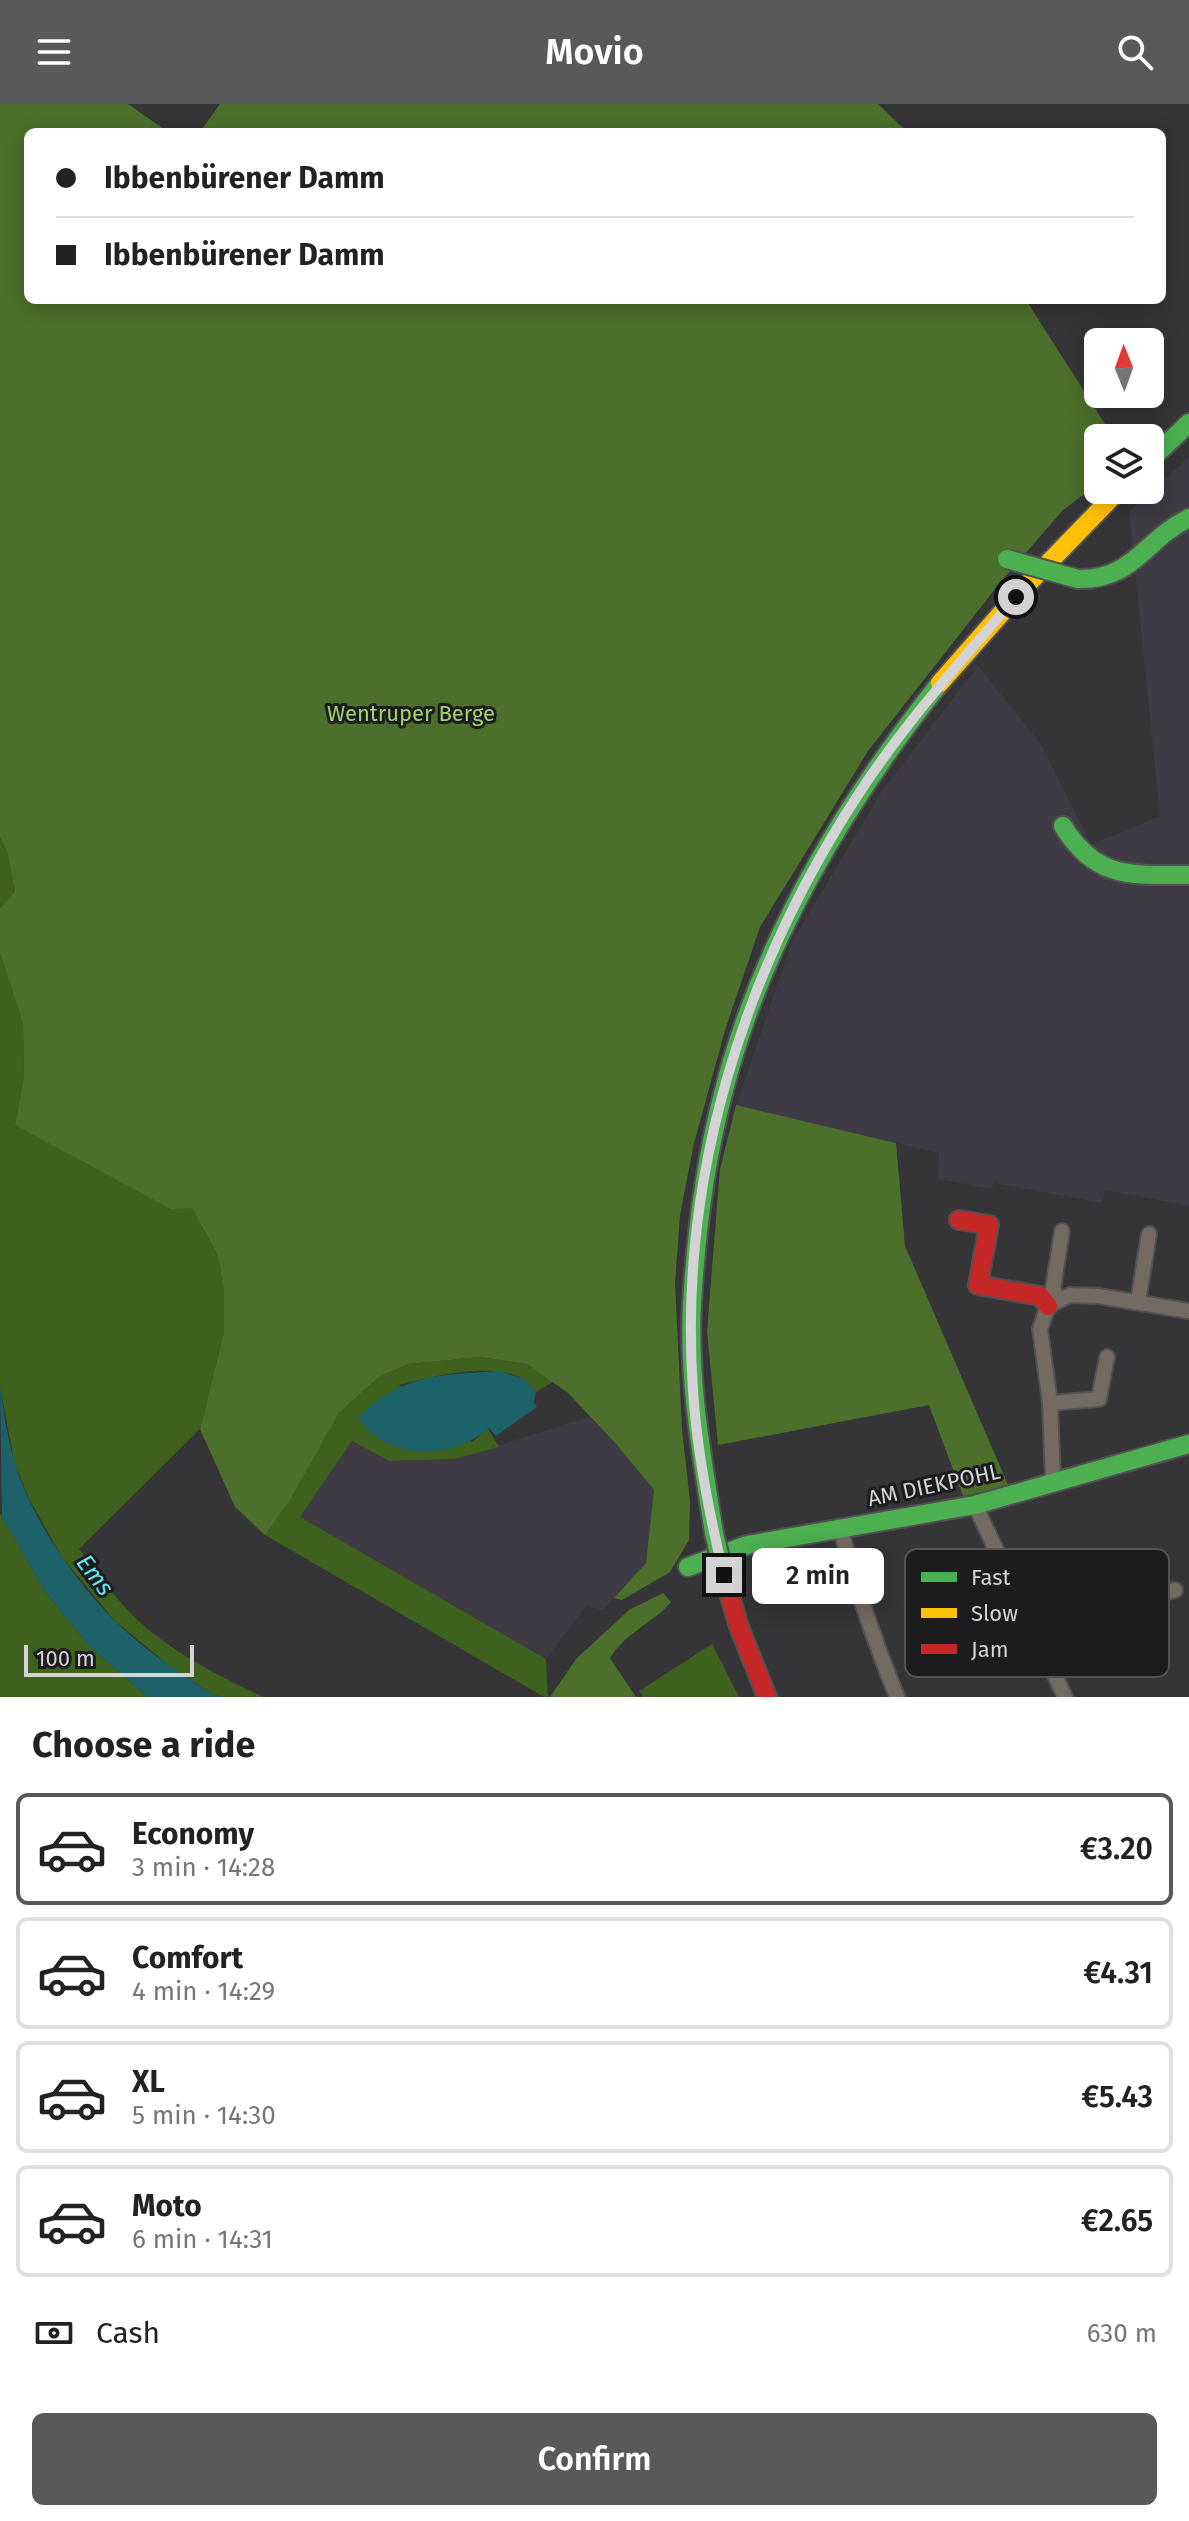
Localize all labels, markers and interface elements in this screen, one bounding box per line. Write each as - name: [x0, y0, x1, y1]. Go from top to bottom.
- icon: menu: [32, 30, 76, 74]
- text: Movio: [545, 30, 644, 74]
- icon: search: [1113, 30, 1157, 74]
- text: Ibbenbürener Damm: [104, 160, 385, 196]
- text: Ibbenbürener Damm: [104, 237, 385, 273]
- north arrow: [1084, 328, 1164, 408]
- map controls: [1084, 328, 1164, 504]
- button: layers: [1084, 424, 1164, 504]
- route start: [998, 579, 1034, 615]
- park label: Wentruper Berge: [327, 700, 495, 727]
- street label: AM DIEKPOHL: [865, 1458, 1003, 1512]
- callout: 2 min: [752, 1547, 884, 1603]
- water label: Ems: [71, 1549, 119, 1601]
- legend: [905, 1549, 1169, 1677]
- route end: [706, 1557, 742, 1593]
- text: 2 min: [786, 1560, 850, 1591]
- text: Fast: [971, 1564, 1011, 1591]
- text: Slow: [971, 1600, 1018, 1627]
- text: Jam: [971, 1636, 1009, 1663]
- scale bar: [24, 1641, 194, 1677]
- text: 100 m: [36, 1645, 95, 1672]
- text: Choose a ride: [32, 1723, 255, 1767]
- icon: car: [36, 1813, 108, 1885]
- text: Economy: [132, 1816, 254, 1852]
- text: €3.20: [1080, 1831, 1153, 1867]
- text: 3 min · 14:28: [132, 1852, 275, 1883]
- icon: car: [36, 1937, 108, 2009]
- text: Comfort: [132, 1940, 243, 1976]
- text: €4.31: [1084, 1955, 1153, 1991]
- text: 4 min · 14:29: [132, 1976, 275, 2007]
- icon: car: [36, 2061, 108, 2133]
- text: XL: [132, 2064, 165, 2100]
- text: €5.43: [1081, 2079, 1153, 2115]
- text: 5 min · 14:30: [132, 2100, 276, 2131]
- icon: car: [36, 2185, 108, 2257]
- text: Moto: [132, 2188, 202, 2224]
- text: €2.65: [1081, 2203, 1153, 2239]
- text: 6 min · 14:31: [132, 2224, 273, 2255]
- icon: cash: [32, 2311, 76, 2355]
- text: Cash: [96, 2315, 160, 2351]
- text: 630 m: [1087, 2318, 1157, 2349]
- button: Confirm: [32, 2413, 1157, 2505]

